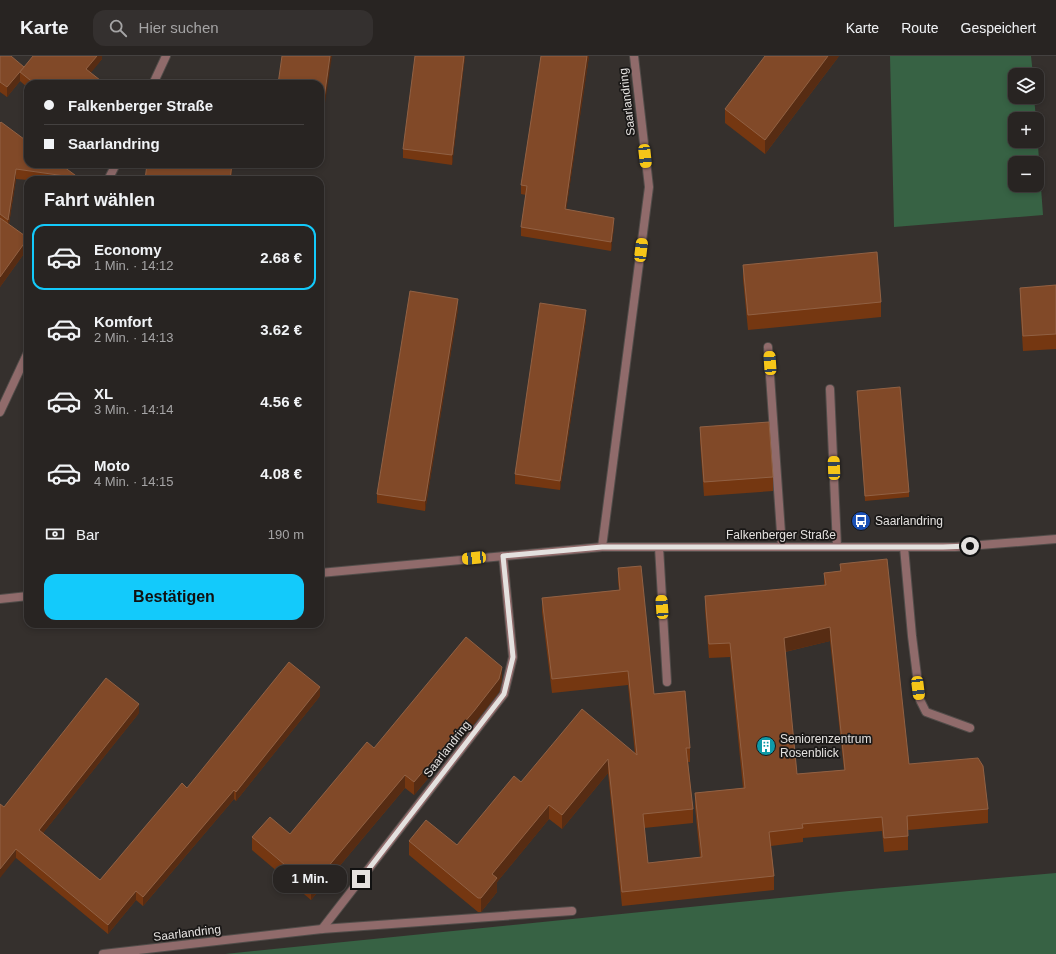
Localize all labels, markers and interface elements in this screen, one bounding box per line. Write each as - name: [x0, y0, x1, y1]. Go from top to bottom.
- search box: [93, 10, 373, 46]
- text: Karte: [20, 17, 69, 38]
- icon: search: [107, 17, 129, 39]
- text: Hier suchen: [139, 19, 219, 36]
- text: Karte: [846, 20, 879, 36]
- text: Route: [901, 20, 939, 36]
- text: Gespeichert: [961, 20, 1036, 36]
- street label: Saarlandring: [616, 67, 638, 137]
- map controls: [1008, 68, 1044, 192]
- button: layers: [1008, 68, 1044, 104]
- text: Falkenberger Straße: [68, 97, 213, 114]
- button: +: [1008, 112, 1044, 148]
- text: Saarlandring: [68, 135, 160, 152]
- car: [638, 143, 652, 169]
- button: −: [1008, 156, 1044, 192]
- text: Fahrt wählen: [44, 190, 155, 210]
- car: [634, 237, 648, 263]
- icon: car: [46, 239, 82, 275]
- text: Economy: [94, 241, 162, 258]
- text: 2.68 €: [260, 249, 302, 266]
- text: 1 Min. · 14:12: [94, 258, 174, 273]
- icon: car: [46, 311, 82, 347]
- text: Komfort: [94, 313, 152, 330]
- text: 3.62 €: [260, 321, 302, 338]
- text: 2 Min. · 14:13: [94, 330, 174, 345]
- car: [763, 351, 777, 375]
- icon: car: [46, 383, 82, 419]
- text: XL: [94, 385, 113, 402]
- text: 4.56 €: [260, 393, 302, 410]
- text: 3 Min. · 14:14: [94, 402, 174, 417]
- icon: car: [46, 455, 82, 491]
- car: [828, 456, 840, 480]
- text: Moto: [94, 457, 130, 474]
- text: 4.08 €: [260, 465, 302, 482]
- text: 4 Min. · 14:15: [94, 474, 174, 489]
- bus stop icon: Saarlandring: [850, 510, 872, 532]
- place label: Saarlandring: [875, 514, 943, 528]
- icon: cash: [44, 523, 66, 545]
- text: Bar: [76, 526, 99, 543]
- text: 190 m: [268, 527, 304, 542]
- street label: Falkenberger Straße: [726, 528, 836, 542]
- route start: [961, 537, 979, 555]
- car: [461, 551, 487, 565]
- button: Bestätigen: [44, 574, 304, 620]
- car: [655, 595, 669, 619]
- car: [911, 675, 925, 701]
- street label: Saarlandring: [421, 718, 473, 780]
- place label: Seniorenzentrum Rosenblick: [780, 732, 871, 760]
- building icon: Seniorenzentrum Rosenblick: [755, 735, 777, 757]
- callout: 1 Min.: [273, 865, 347, 893]
- route end: [352, 870, 370, 888]
- text: 1 Min.: [292, 871, 328, 886]
- street label: Saarlandring: [152, 922, 222, 944]

